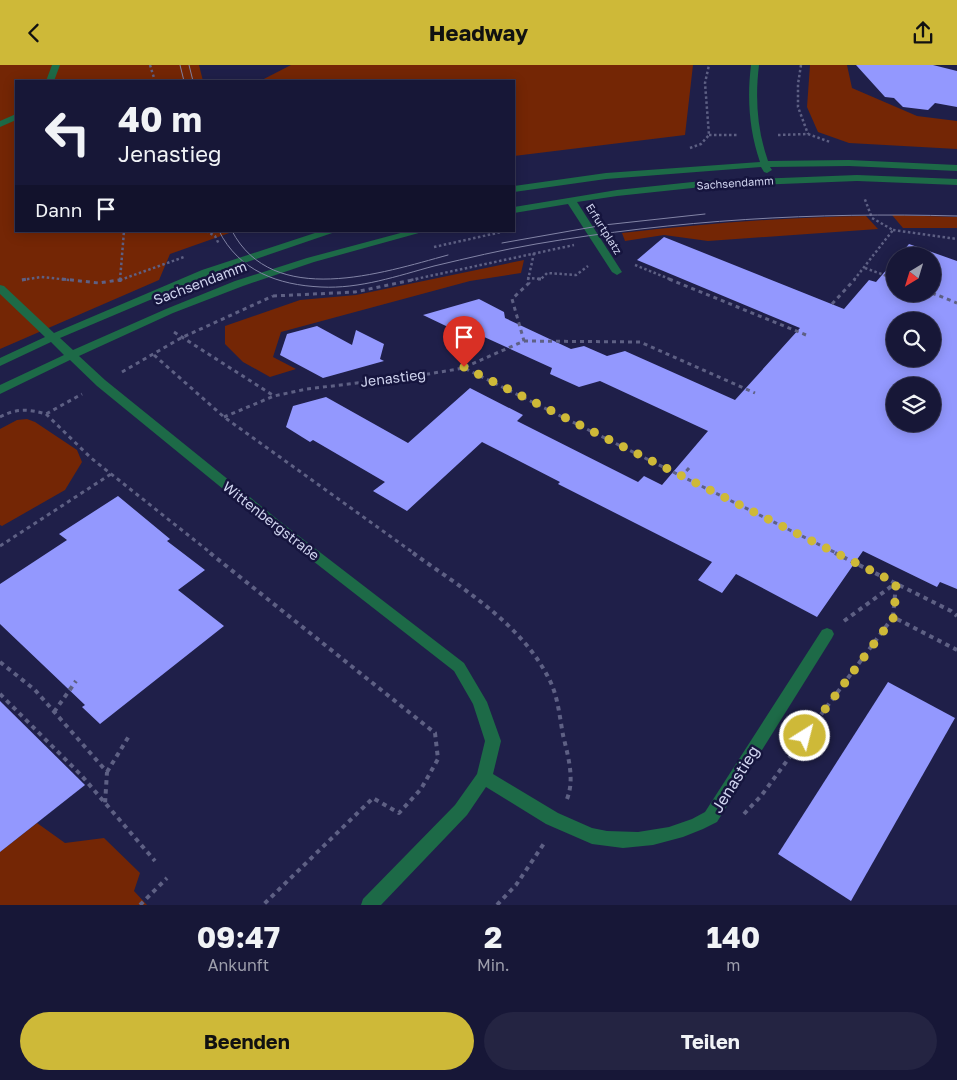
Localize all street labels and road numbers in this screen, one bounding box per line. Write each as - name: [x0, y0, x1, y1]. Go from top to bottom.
- street label: Sachsendamm: [696, 173, 774, 192]
- street label: Erfurtplatz: [584, 201, 625, 257]
- street label: Sachsendamm: [151, 257, 249, 308]
- street label: Jenastieg: [359, 365, 427, 390]
- street label: Wittenbergstraße: [220, 478, 323, 564]
- street label: Jenastieg: [707, 742, 763, 816]

